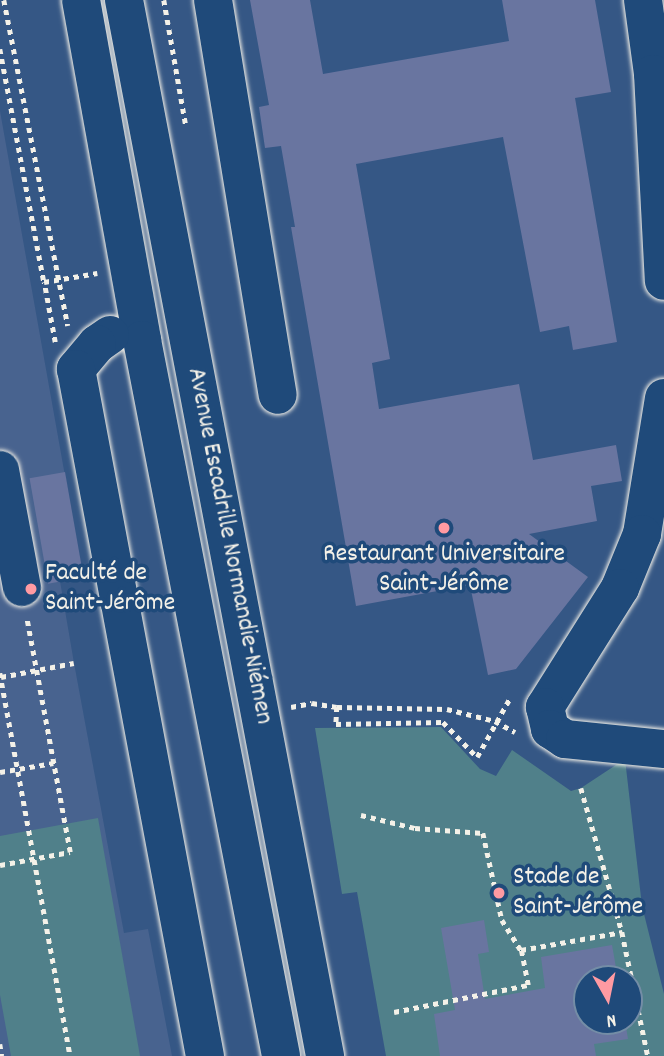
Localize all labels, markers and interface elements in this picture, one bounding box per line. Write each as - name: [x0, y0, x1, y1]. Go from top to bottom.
- street label: Avenue Escadrille Normandie-Niémen: [179, 365, 279, 727]
- marker: Restaurant Universitaire Saint-Jérôme: [436, 520, 452, 536]
- place label: Restaurant Universitaire Saint-Jérôme: [323, 539, 565, 600]
- place label: Faculté de Saint-Jérôme: [45, 558, 175, 620]
- marker: Faculté de Saint-Jérôme: [23, 581, 39, 597]
- place label: Stade de Saint-Jérôme: [513, 862, 643, 924]
- marker: Stade de Saint-Jérôme: [491, 885, 507, 901]
- north arrow: [573, 965, 643, 1035]
- text: N: [604, 1005, 618, 1033]

